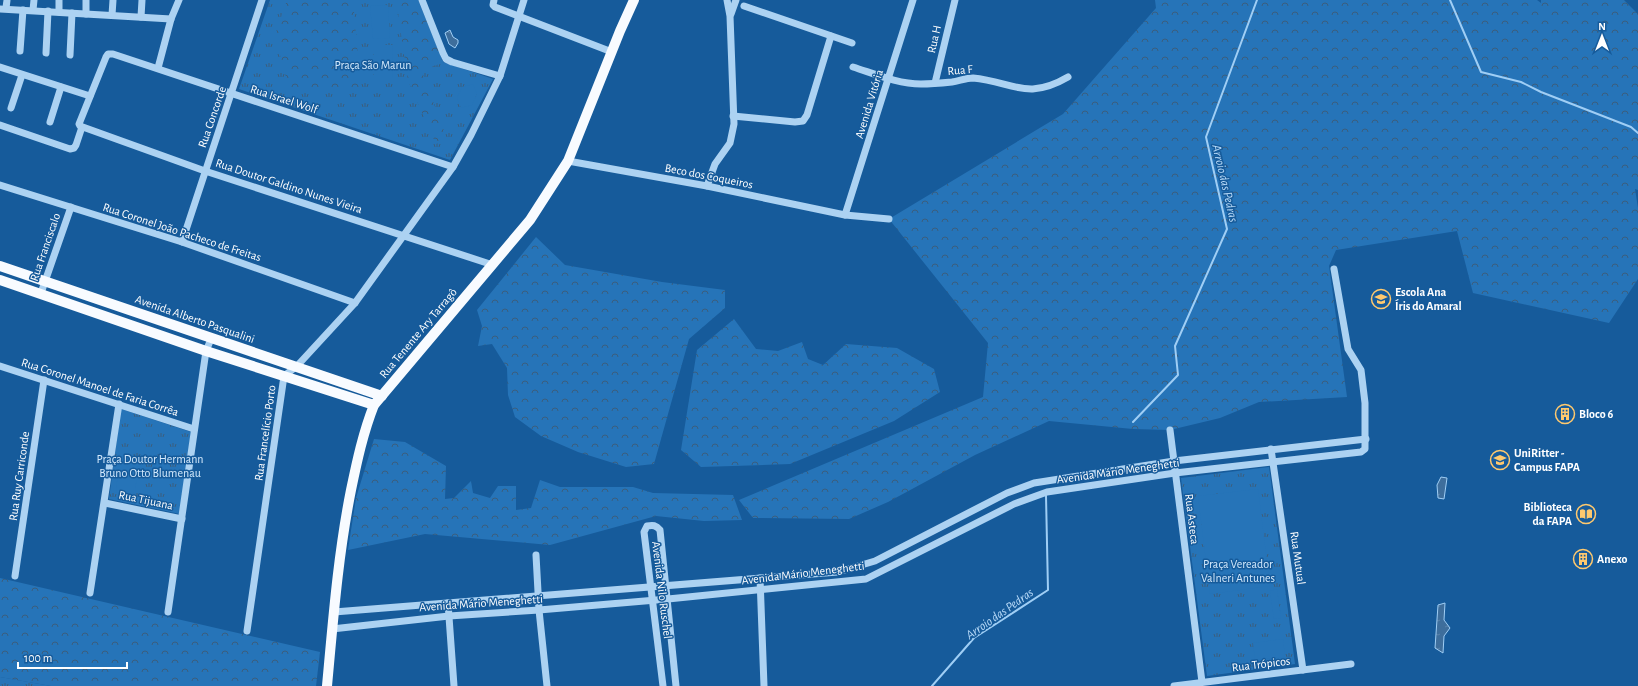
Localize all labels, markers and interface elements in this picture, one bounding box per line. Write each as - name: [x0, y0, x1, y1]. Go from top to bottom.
- north arrow: [1582, 16, 1622, 56]
- text: N: [1598, 21, 1606, 32]
- street label: Rua H: [925, 24, 943, 54]
- park label: Praça São Marun: [334, 59, 412, 71]
- street label: Rua F: [947, 63, 974, 77]
- street label: Avenida Vitória: [853, 68, 885, 140]
- street label: Rua Israel Wolf: [249, 82, 320, 116]
- street label: Rua Concorde: [196, 85, 228, 149]
- water label: Arroio das Pedras: [1209, 142, 1240, 223]
- street label: Rua Doutor Galdino Nunes Vieira: [214, 157, 364, 216]
- street label: Beco dos Coqueiros: [664, 162, 754, 190]
- street label: Rua Coronel João Pacheco de Freitas: [101, 201, 263, 263]
- street label: Rua Franciscalo: [28, 211, 62, 283]
- street label: Rua Tenente Ary Tarragô: [377, 286, 460, 381]
- place label: Escola Ana Íris do Amaral: [1395, 286, 1462, 312]
- school or university icon: Escola Ana Íris do Amaral: [1370, 288, 1392, 310]
- street label: Avenida Alberto Pasqualini: [134, 293, 256, 345]
- street label: Rua Coronel Manoel de Faria Corrêa: [20, 356, 180, 418]
- street label: Rua Francelício Porto: [252, 384, 278, 482]
- building icon: Bloco 6: [1554, 403, 1576, 425]
- place label: Bloco 6: [1579, 408, 1613, 420]
- street label: Rua Ruy Carriconde: [7, 430, 32, 522]
- place label: UniRitter - Campus FAPA: [1514, 447, 1581, 473]
- school or university icon: UniRitter - Campus FAPA: [1489, 449, 1511, 471]
- park label: Praça Doutor Hermann Bruno Otto Blumenau: [96, 453, 204, 479]
- street label: Avenida Mário Meneghetti: [1056, 456, 1180, 486]
- street label: Rua Tijuana: [117, 488, 175, 513]
- street label: Rua Asteca: [1183, 493, 1201, 545]
- place label: Biblioteca da FAPA: [1524, 501, 1573, 527]
- library icon: Biblioteca da FAPA: [1575, 503, 1597, 525]
- street label: Rua Mutual: [1288, 530, 1308, 586]
- street label: Avenida Nilo Ruschel: [650, 541, 674, 639]
- building icon: Anexo: [1572, 548, 1594, 570]
- place label: Anexo: [1597, 553, 1627, 565]
- park label: Praça Vereador Valneri Antunes: [1201, 558, 1275, 584]
- street label: Avenida Mário Meneghetti: [741, 559, 865, 587]
- water label: Arroio das Pedras: [963, 586, 1036, 643]
- street label: Avenida Mário Meneghetti: [419, 593, 543, 613]
- scale bar: [18, 644, 127, 670]
- text: 100 m: [24, 652, 52, 664]
- street label: Rua Trópicos: [1231, 654, 1291, 674]

